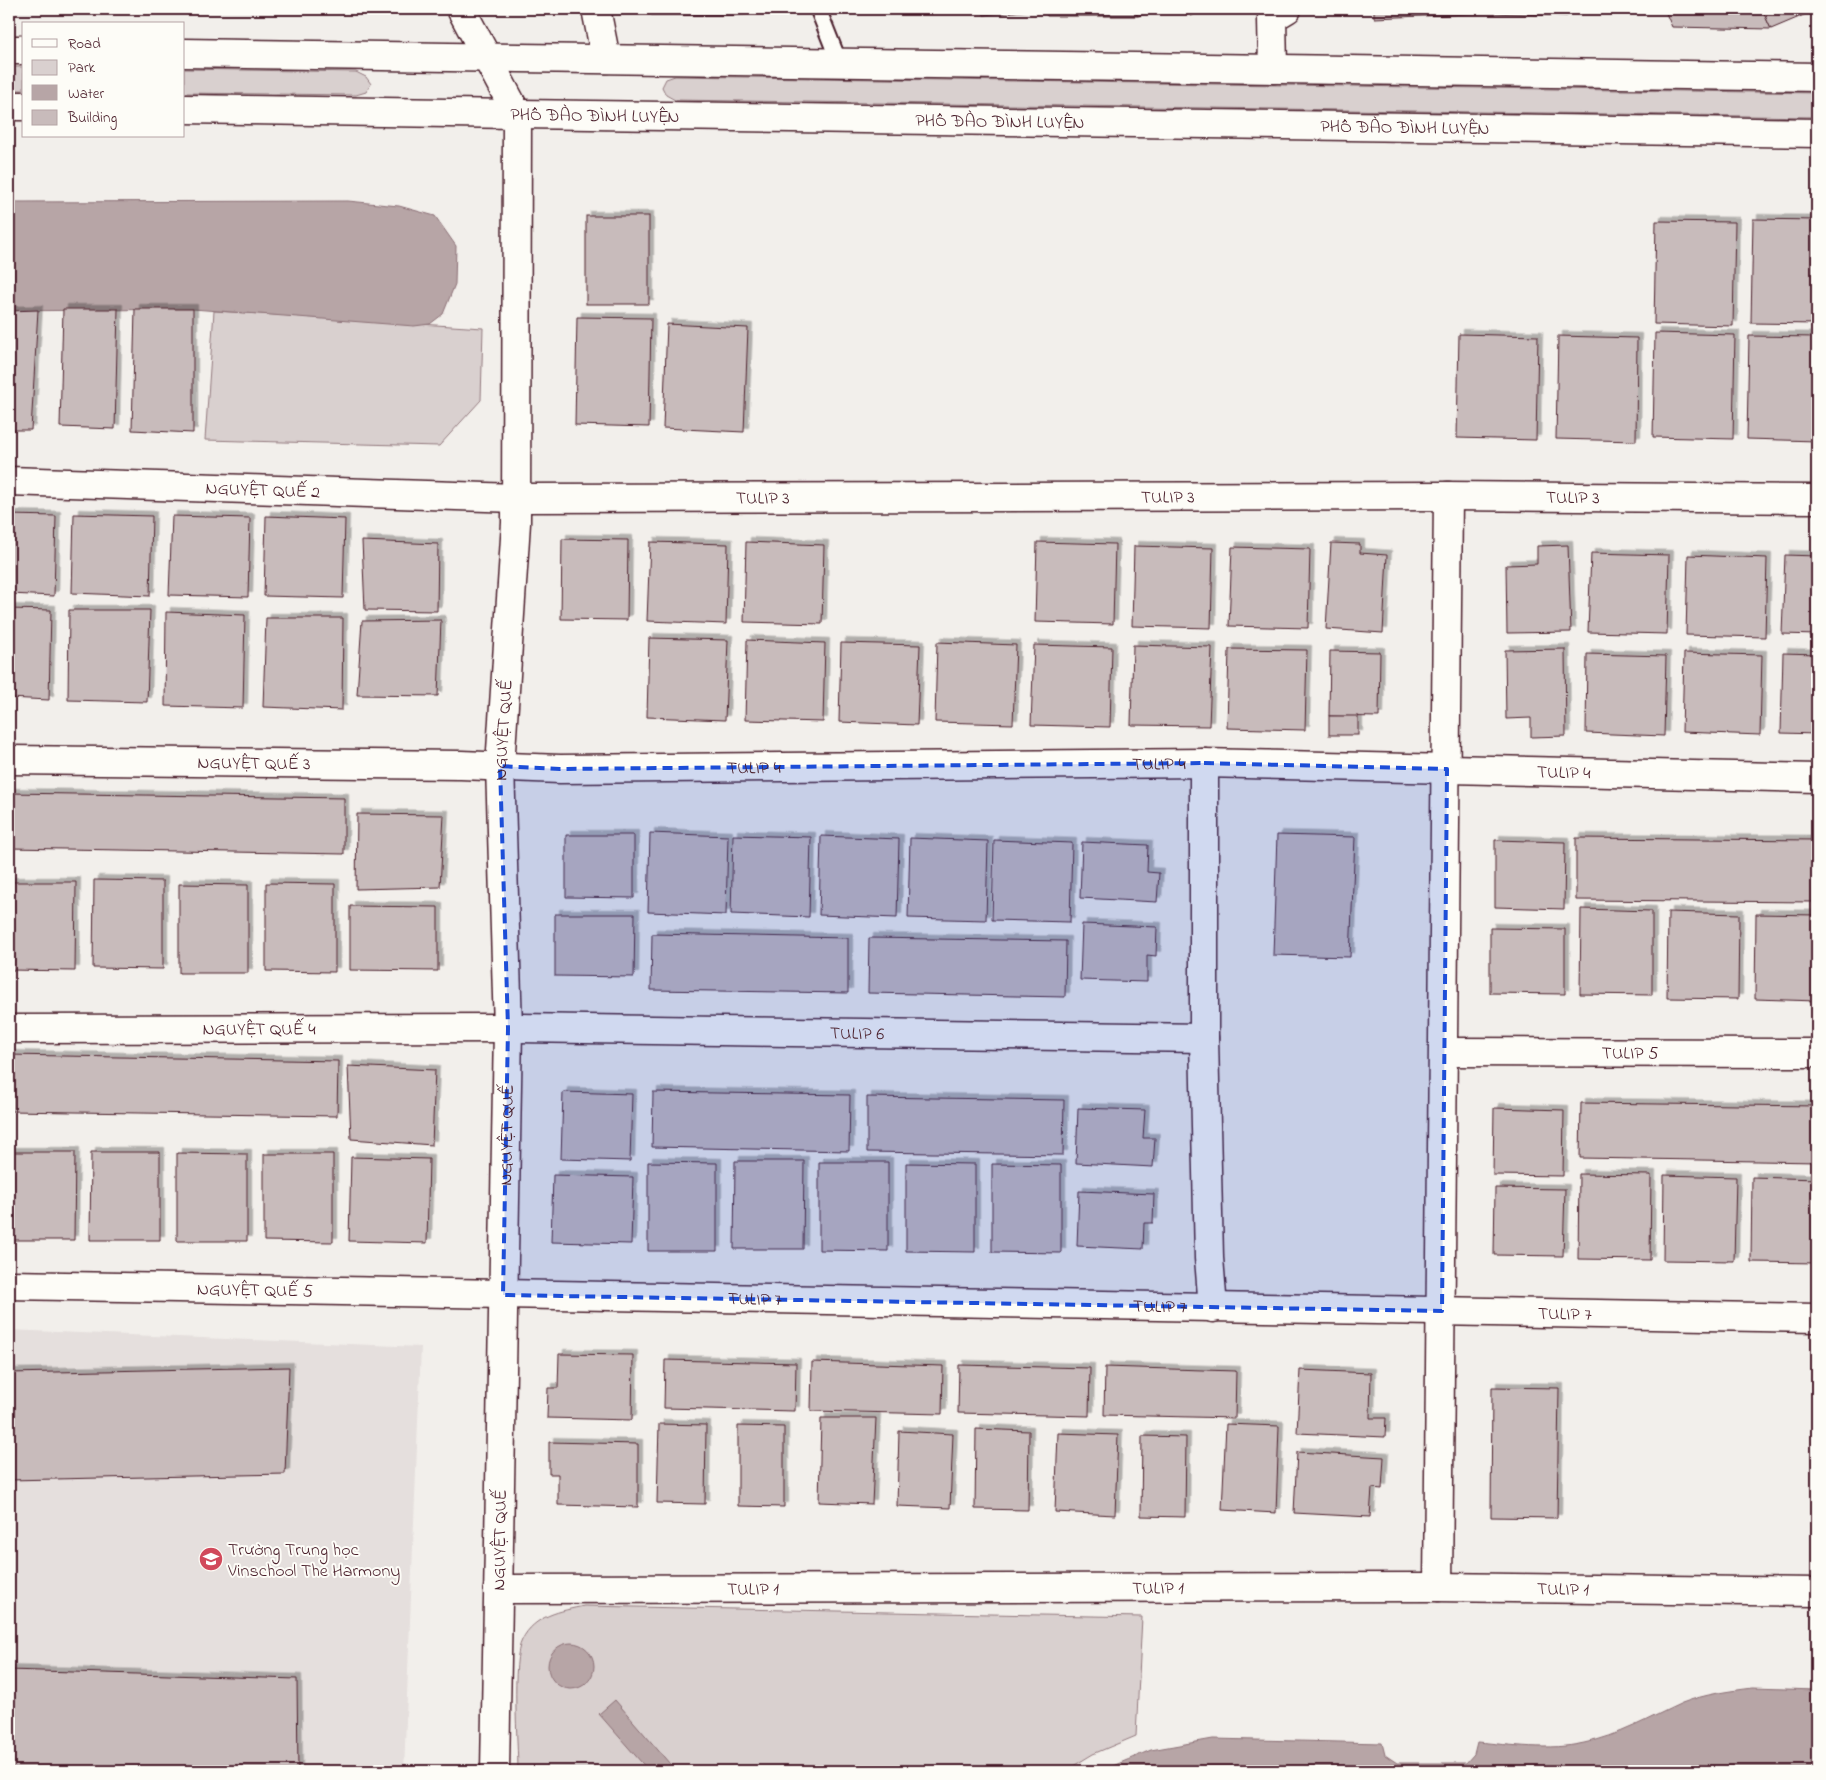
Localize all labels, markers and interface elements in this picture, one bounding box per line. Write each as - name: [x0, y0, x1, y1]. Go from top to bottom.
- legend: [22, 22, 185, 138]
- text: Road: [68, 33, 101, 55]
- text: Park: [68, 57, 96, 79]
- text: Water: [68, 83, 104, 105]
- street label: PHỐ ĐÀO ĐÌNH LUYỆN: [510, 103, 680, 131]
- text: Building: [67, 107, 117, 130]
- street label: PHỐ ĐÀO ĐÌNH LUYỆN: [915, 109, 1085, 137]
- street label: PHỐ ĐÀO ĐÌNH LUYỆN: [1320, 115, 1490, 143]
- street label: NGUYỆT QUẾ 2: [205, 477, 321, 506]
- street label: TULIP 3: [736, 486, 790, 513]
- street label: TULIP 3: [1141, 486, 1195, 512]
- street label: TULIP 3: [1546, 486, 1600, 512]
- street label: NGUYỆT QUẾ: [489, 679, 521, 781]
- street label: NGUYỆT QUẾ 3: [197, 751, 311, 778]
- street label: TULIP 4: [1132, 752, 1187, 779]
- street label: TULIP 4: [727, 756, 782, 782]
- street label: TULIP 4: [1536, 760, 1592, 787]
- street label: NGUYỆT QUẾ 4: [202, 1017, 316, 1044]
- street label: TULIP 6: [830, 1022, 884, 1048]
- street label: TULIP 5: [1602, 1041, 1658, 1068]
- street label: NGUYỆT QUẾ: [494, 1084, 522, 1186]
- street label: NGUYỆT QUẾ 5: [197, 1277, 313, 1306]
- street label: TULIP 7: [728, 1287, 783, 1314]
- street label: TULIP 7: [1133, 1295, 1188, 1322]
- street label: TULIP 7: [1538, 1302, 1592, 1329]
- street label: NGUYỆT QUẾ: [487, 1489, 515, 1591]
- place label: Trường Trung học Vinschool The Harmony: [227, 1538, 400, 1585]
- school or university icon: Trường Trung học Vinschool The Harmony: [198, 1546, 224, 1572]
- street label: TULIP 1: [727, 1577, 779, 1604]
- street label: TULIP 1: [1132, 1577, 1184, 1603]
- street label: TULIP 1: [1537, 1577, 1589, 1604]

